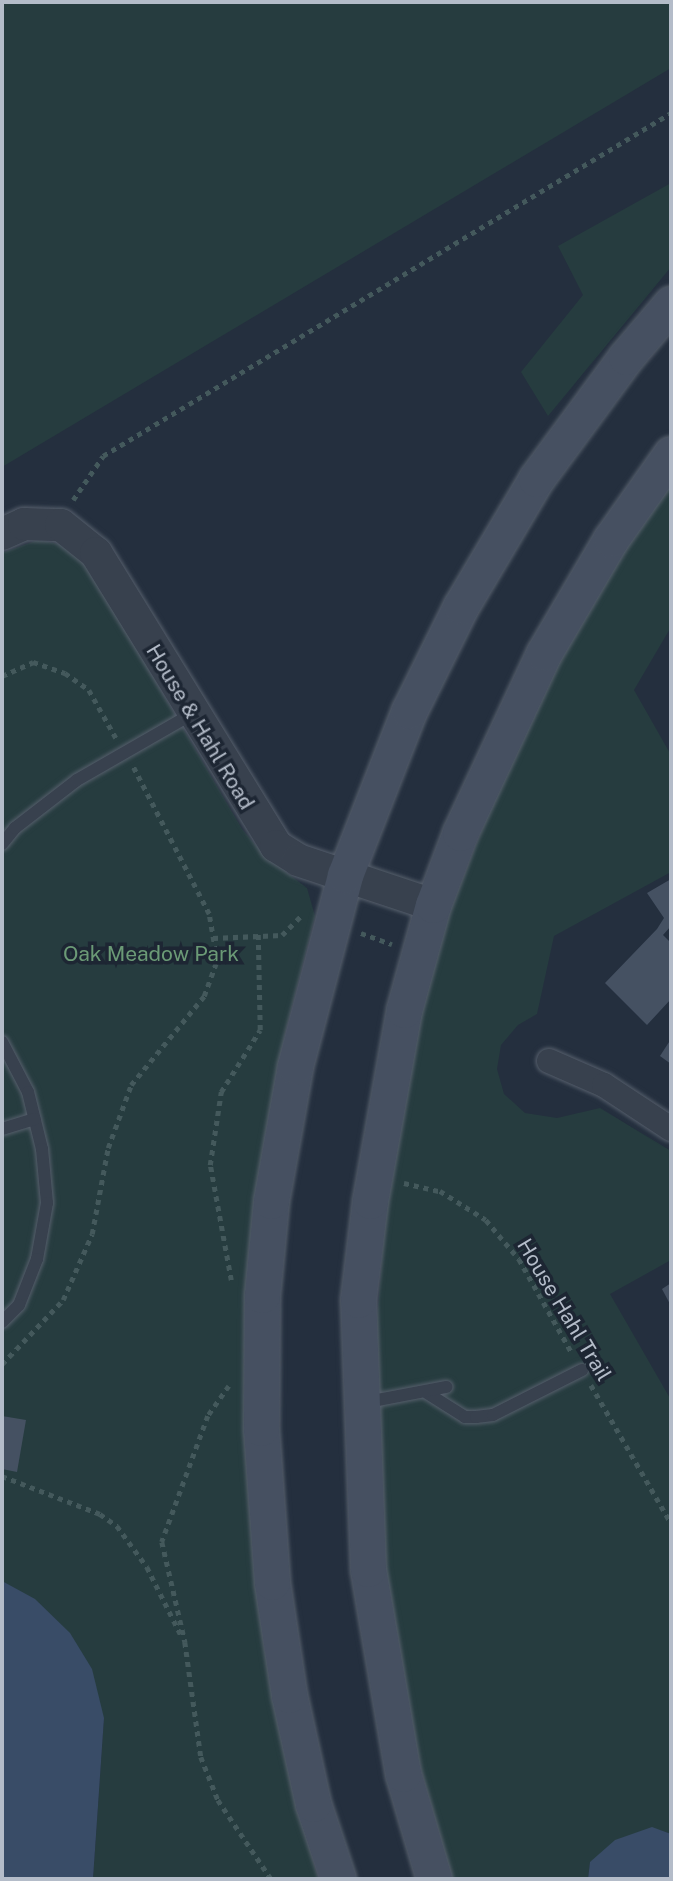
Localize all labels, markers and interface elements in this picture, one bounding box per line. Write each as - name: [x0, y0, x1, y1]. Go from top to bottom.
- street label: House & Hahl Road: [141, 640, 259, 814]
- park label: Oak Meadow Park: [63, 941, 239, 967]
- street label: House Hahl Trail: [512, 1234, 616, 1386]

